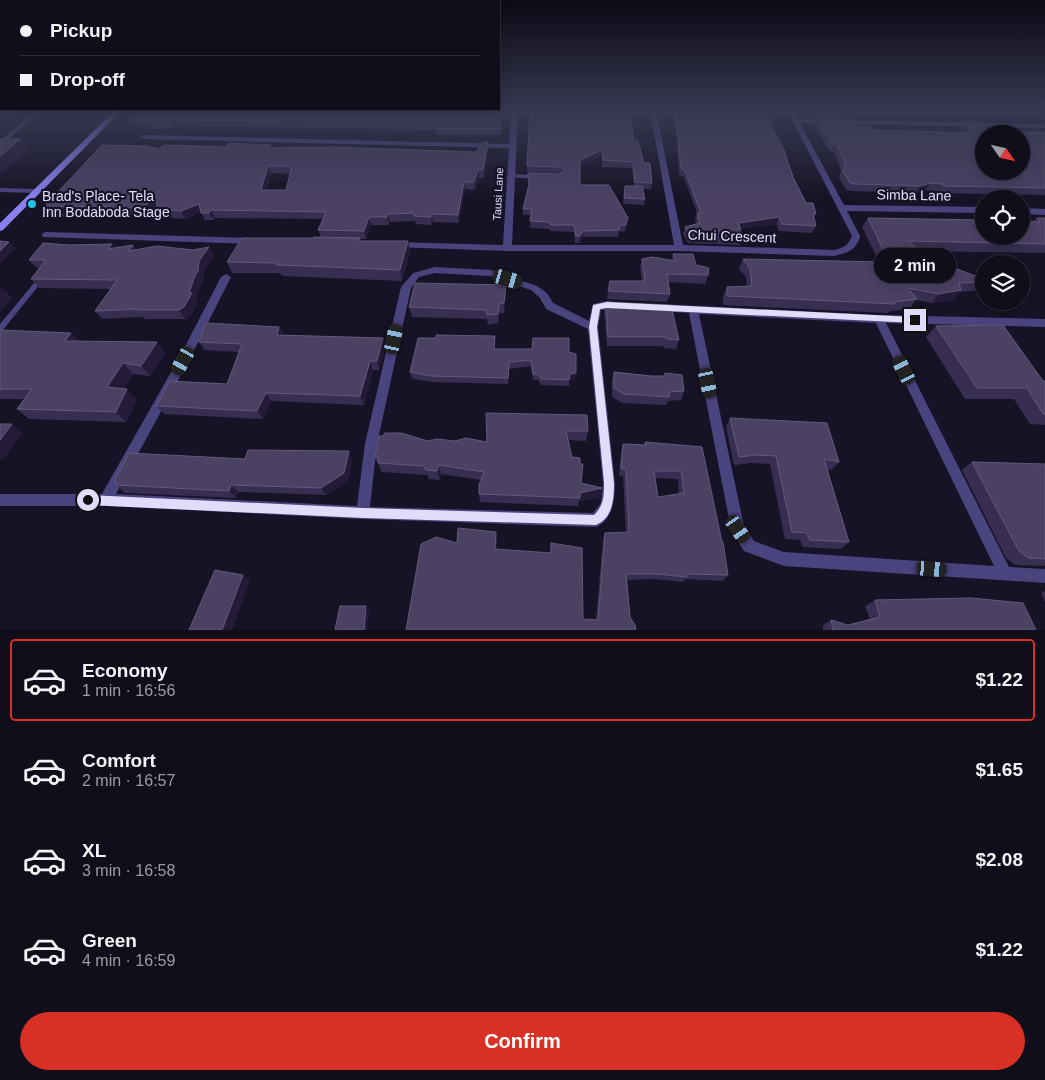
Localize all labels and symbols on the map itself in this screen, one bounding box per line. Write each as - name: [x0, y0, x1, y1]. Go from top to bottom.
- north arrow: [975, 125, 1030, 180]
- street label: Tausi Lane: [491, 167, 505, 221]
- street label: Simba Lane: [877, 186, 952, 204]
- place label: Brad's Place- Tela Inn Bodaboda Stage: [42, 188, 170, 220]
- marker: Brad's Place- Tela Inn Bodaboda Stage: [26, 198, 38, 210]
- street label: Chui Crescent: [687, 226, 777, 246]
- callout: 2 min: [874, 248, 956, 282]
- car: [491, 268, 524, 290]
- route end: [904, 309, 926, 331]
- car: [383, 323, 404, 355]
- car: [169, 344, 196, 378]
- car: [890, 353, 917, 387]
- car: [697, 367, 718, 399]
- route start: [77, 489, 99, 511]
- car: [723, 512, 752, 546]
- car: [916, 560, 947, 578]

